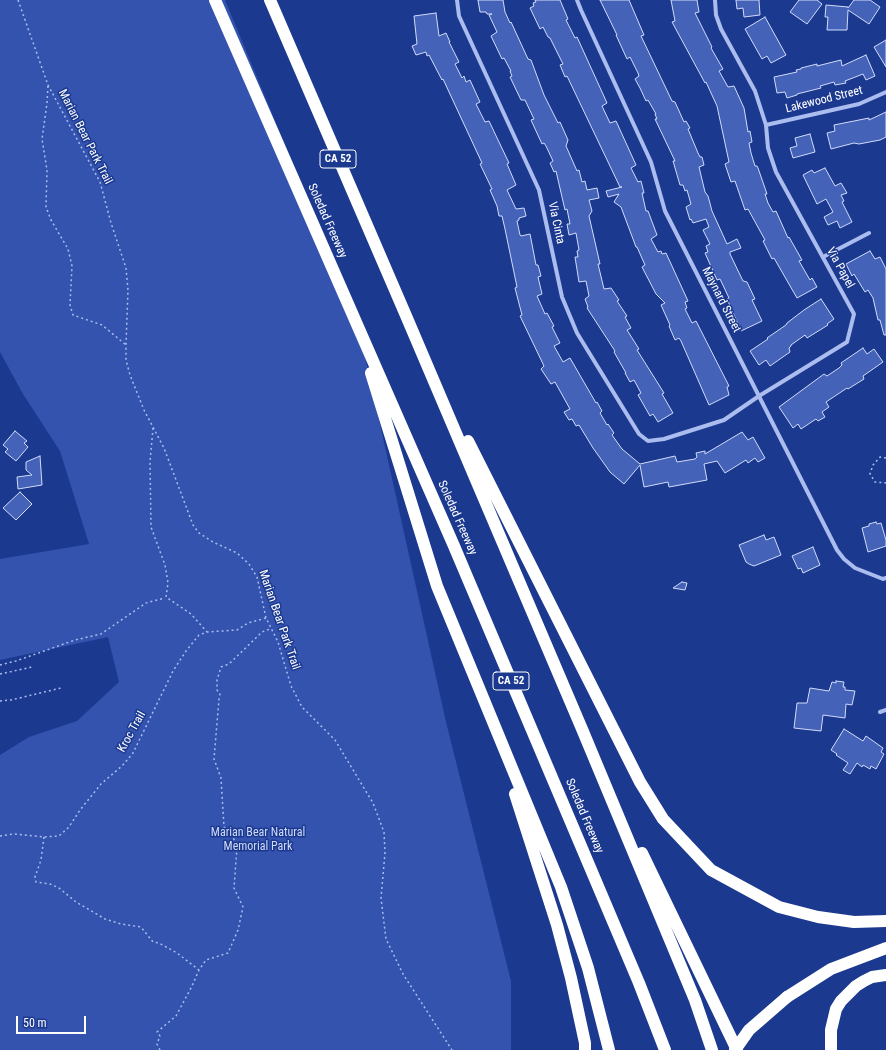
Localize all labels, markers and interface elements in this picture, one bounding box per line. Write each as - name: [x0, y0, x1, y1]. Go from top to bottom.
- street label: Lakewood Street: [784, 83, 864, 117]
- street label: Marian Bear Park Trail: [55, 87, 115, 187]
- road number: CA 52: [320, 150, 356, 168]
- street label: Soledad Freeway: [304, 182, 350, 260]
- street label: Via Cinta: [545, 201, 567, 245]
- street label: Via Papel: [823, 245, 857, 291]
- street label: Maynard Street: [698, 265, 744, 335]
- street label: Soledad Freeway: [434, 479, 480, 557]
- street label: Marian Bear Park Trail: [255, 568, 303, 672]
- road number: CA 52: [493, 672, 529, 690]
- street label: Kroc Trail: [115, 709, 149, 755]
- street label: Soledad Freeway: [562, 776, 606, 856]
- park label: Marian Bear Natural Memorial Park: [211, 826, 305, 854]
- scale bar: [18, 1008, 88, 1034]
- text: 50 m: [23, 1016, 47, 1030]

